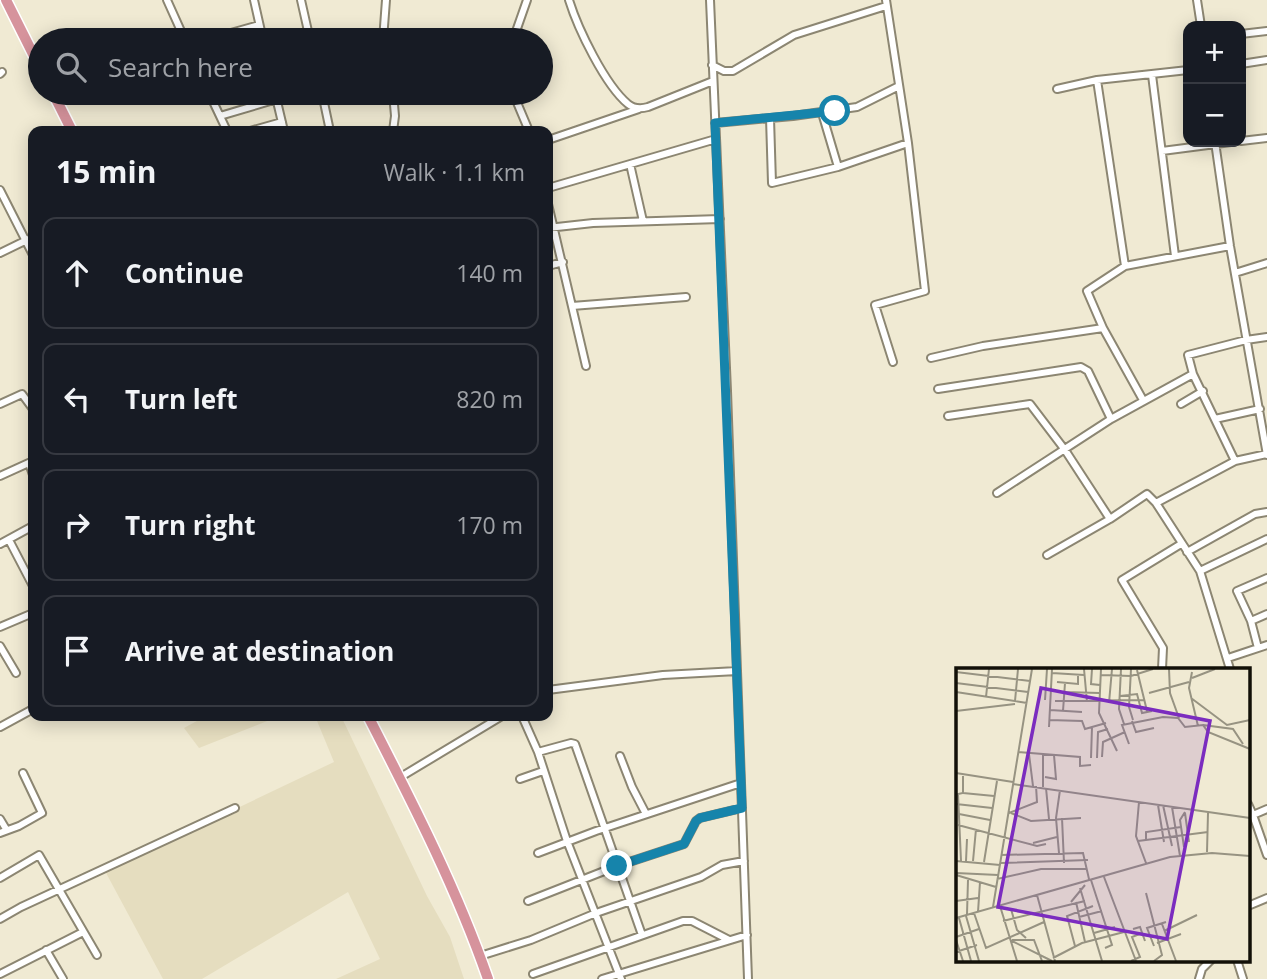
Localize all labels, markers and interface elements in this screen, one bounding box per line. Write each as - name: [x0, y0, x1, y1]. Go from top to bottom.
- map controls: [1183, 21, 1246, 147]
- button: +: [1183, 21, 1246, 84]
- search box: [28, 28, 553, 105]
- icon: search: [52, 48, 90, 86]
- text: Search here: [108, 49, 253, 85]
- button: −: [1183, 84, 1246, 147]
- route start: [819, 95, 850, 126]
- text: 15 min: [56, 151, 156, 192]
- text: Walk · 1.1 km: [383, 156, 525, 188]
- icon: ahead: [58, 254, 96, 292]
- text: Continue: [125, 255, 244, 291]
- text: 140 m: [456, 257, 523, 289]
- icon: left: [58, 380, 96, 418]
- text: Turn left: [125, 381, 237, 417]
- text: 820 m: [456, 383, 523, 415]
- icon: right: [58, 506, 96, 544]
- text: Turn right: [125, 507, 256, 543]
- text: 170 m: [456, 509, 523, 541]
- icon: arrive: [58, 632, 96, 670]
- text: Arrive at destination: [125, 633, 394, 669]
- inset map: [956, 668, 1250, 962]
- route end: [601, 850, 632, 881]

